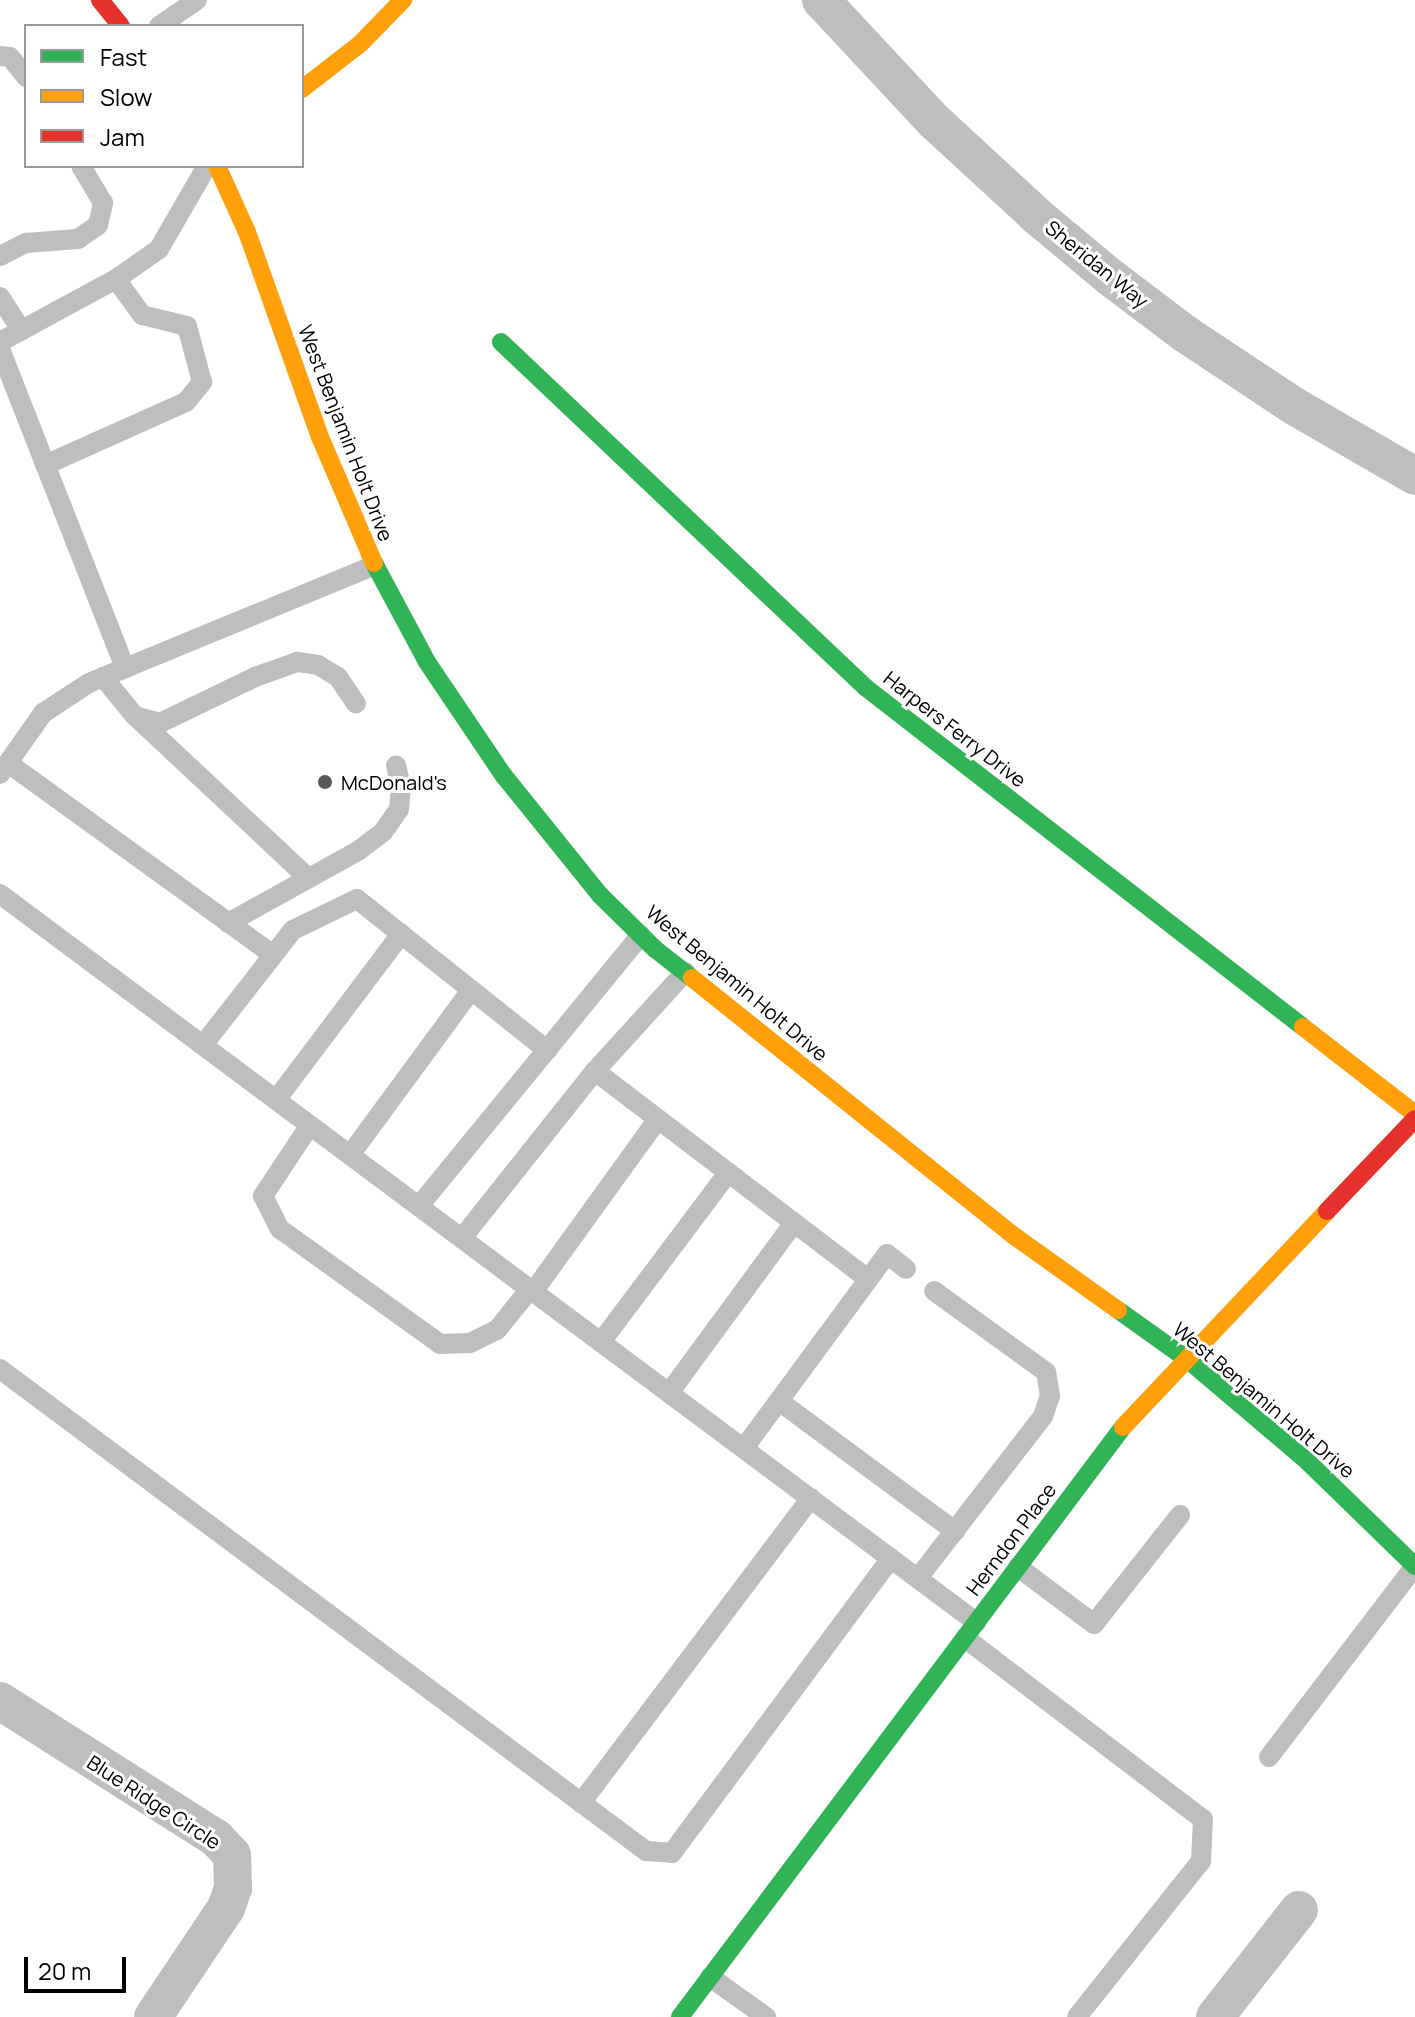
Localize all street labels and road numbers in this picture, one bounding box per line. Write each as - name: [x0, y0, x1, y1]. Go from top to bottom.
- street label: Sheridan Way: [1041, 215, 1153, 313]
- street label: West Benjamin Holt Drive: [294, 321, 398, 545]
- street label: Harpers Ferry Drive: [879, 666, 1031, 792]
- street label: West Benjamin Holt Drive: [641, 900, 833, 1066]
- street label: West Benjamin Holt Drive: [1168, 1317, 1360, 1483]
- street label: Herndon Place: [961, 1478, 1061, 1600]
- street label: Blue Ridge Circle: [83, 1750, 225, 1854]

